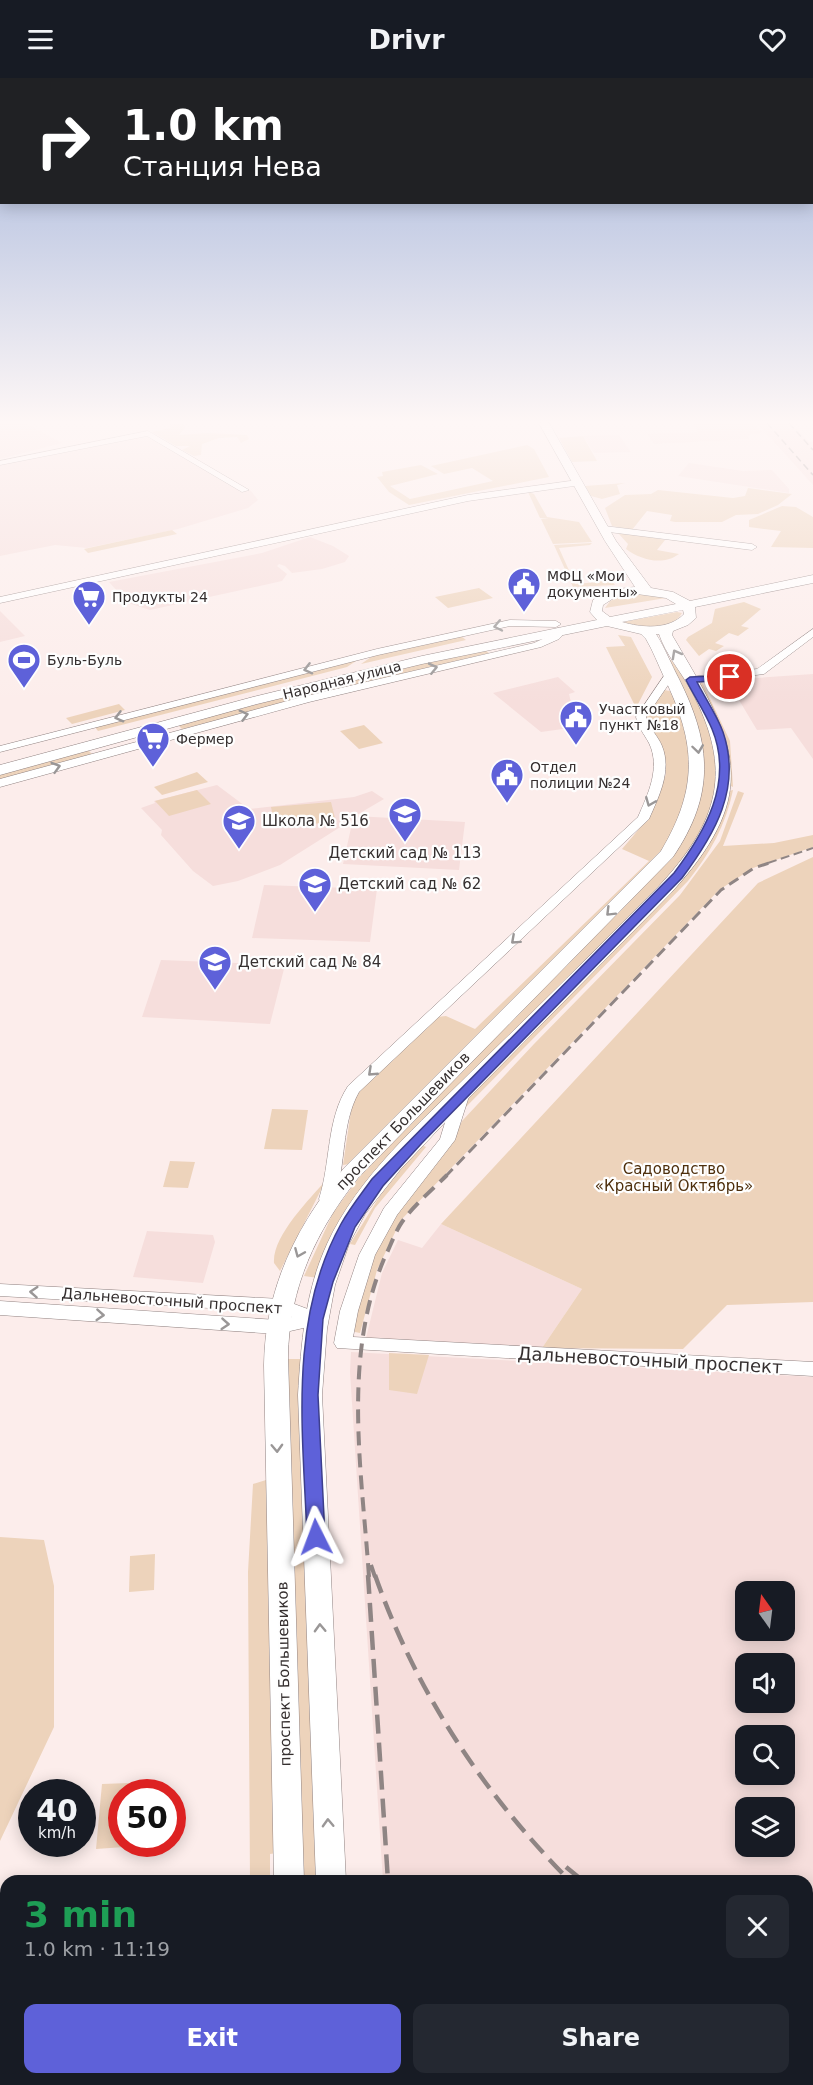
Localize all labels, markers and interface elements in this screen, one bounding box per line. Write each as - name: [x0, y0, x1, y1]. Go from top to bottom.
- icon: menu: [24, 23, 57, 56]
- icon: heart: [756, 23, 789, 56]
- text: Drivr: [369, 24, 444, 55]
- text: 1.0 km: [123, 101, 284, 150]
- icon: right: [24, 102, 102, 180]
- text: Станция Нева: [123, 151, 322, 182]
- public building icon: МФЦ «Мои документы»: [506, 566, 542, 613]
- place label: МФЦ «Мои документы»: [547, 568, 638, 600]
- supermarket icon: Продукты 24: [71, 579, 107, 626]
- place label: Продукты 24: [112, 589, 208, 605]
- one-way arrow: [494, 619, 504, 632]
- sports icon: Буль-Буль: [6, 642, 42, 689]
- one-way arrow: [672, 650, 683, 660]
- pin: [704, 651, 755, 702]
- place label: Буль-Буль: [47, 652, 122, 668]
- street label: Народная улица: [281, 658, 403, 702]
- icon: arrive: [713, 660, 746, 693]
- one-way arrow: [303, 661, 313, 674]
- one-way arrow: [428, 662, 438, 675]
- public building icon: Участковый пункт №18: [558, 699, 594, 746]
- place label: Участковый пункт №18: [599, 701, 686, 733]
- one-way arrow: [114, 710, 125, 722]
- one-way arrow: [239, 710, 249, 723]
- supermarket icon: Фермер: [135, 721, 171, 768]
- place label: Фермер: [176, 731, 234, 747]
- one-way arrow: [691, 744, 703, 753]
- public building icon: Отдел полиции №24: [489, 757, 525, 804]
- place label: Отдел полиции №24: [530, 759, 630, 791]
- one-way arrow: [50, 762, 61, 774]
- school or university icon: Детский сад № 113: [387, 796, 423, 843]
- one-way arrow: [645, 796, 658, 806]
- school or university icon: Школа № 516: [221, 803, 257, 850]
- place label: Школа № 516: [262, 812, 369, 830]
- place label: Детский сад № 113: [329, 844, 481, 862]
- school or university icon: Детский сад № 62: [297, 866, 333, 913]
- place label: Детский сад № 62: [338, 875, 481, 893]
- one-way arrow: [606, 905, 616, 916]
- one-way arrow: [511, 933, 522, 944]
- school or university icon: Детский сад № 84: [197, 944, 233, 991]
- place label: Детский сад № 84: [238, 953, 381, 971]
- street label: проспект Большевиков: [332, 1048, 474, 1194]
- one-way arrow: [368, 1064, 379, 1075]
- park label: Садоводство «Красный Октябрь»: [595, 1160, 753, 1195]
- one-way arrow: [295, 1246, 307, 1257]
- street label: Дальневосточный проспект: [61, 1284, 283, 1318]
- one-way arrow: [29, 1285, 38, 1298]
- one-way arrow: [96, 1308, 105, 1321]
- one-way arrow: [220, 1317, 229, 1330]
- street label: Дальневосточный проспект: [517, 1343, 783, 1377]
- one-way arrow: [270, 1443, 283, 1452]
- position arrow: [284, 1505, 348, 1569]
- street label: проспект Большевиков: [273, 1581, 295, 1767]
- north arrow: [735, 1581, 795, 1641]
- map controls: [735, 1581, 795, 1857]
- one-way arrow: [314, 1623, 326, 1632]
- button: sound: [735, 1653, 795, 1713]
- button: search: [735, 1725, 795, 1785]
- speed limit sign: 50: [108, 1779, 186, 1857]
- text: 40: [36, 1793, 78, 1828]
- button: layers: [735, 1797, 795, 1857]
- one-way arrow: [322, 1818, 335, 1827]
- text: km/h: [38, 1824, 76, 1842]
- text: 3 min: [24, 1894, 137, 1935]
- button: close: [726, 1895, 789, 1958]
- text: 1.0 km · 11:19: [24, 1937, 170, 1961]
- button: Exit: [24, 2004, 401, 2073]
- button: Share: [413, 2004, 789, 2073]

